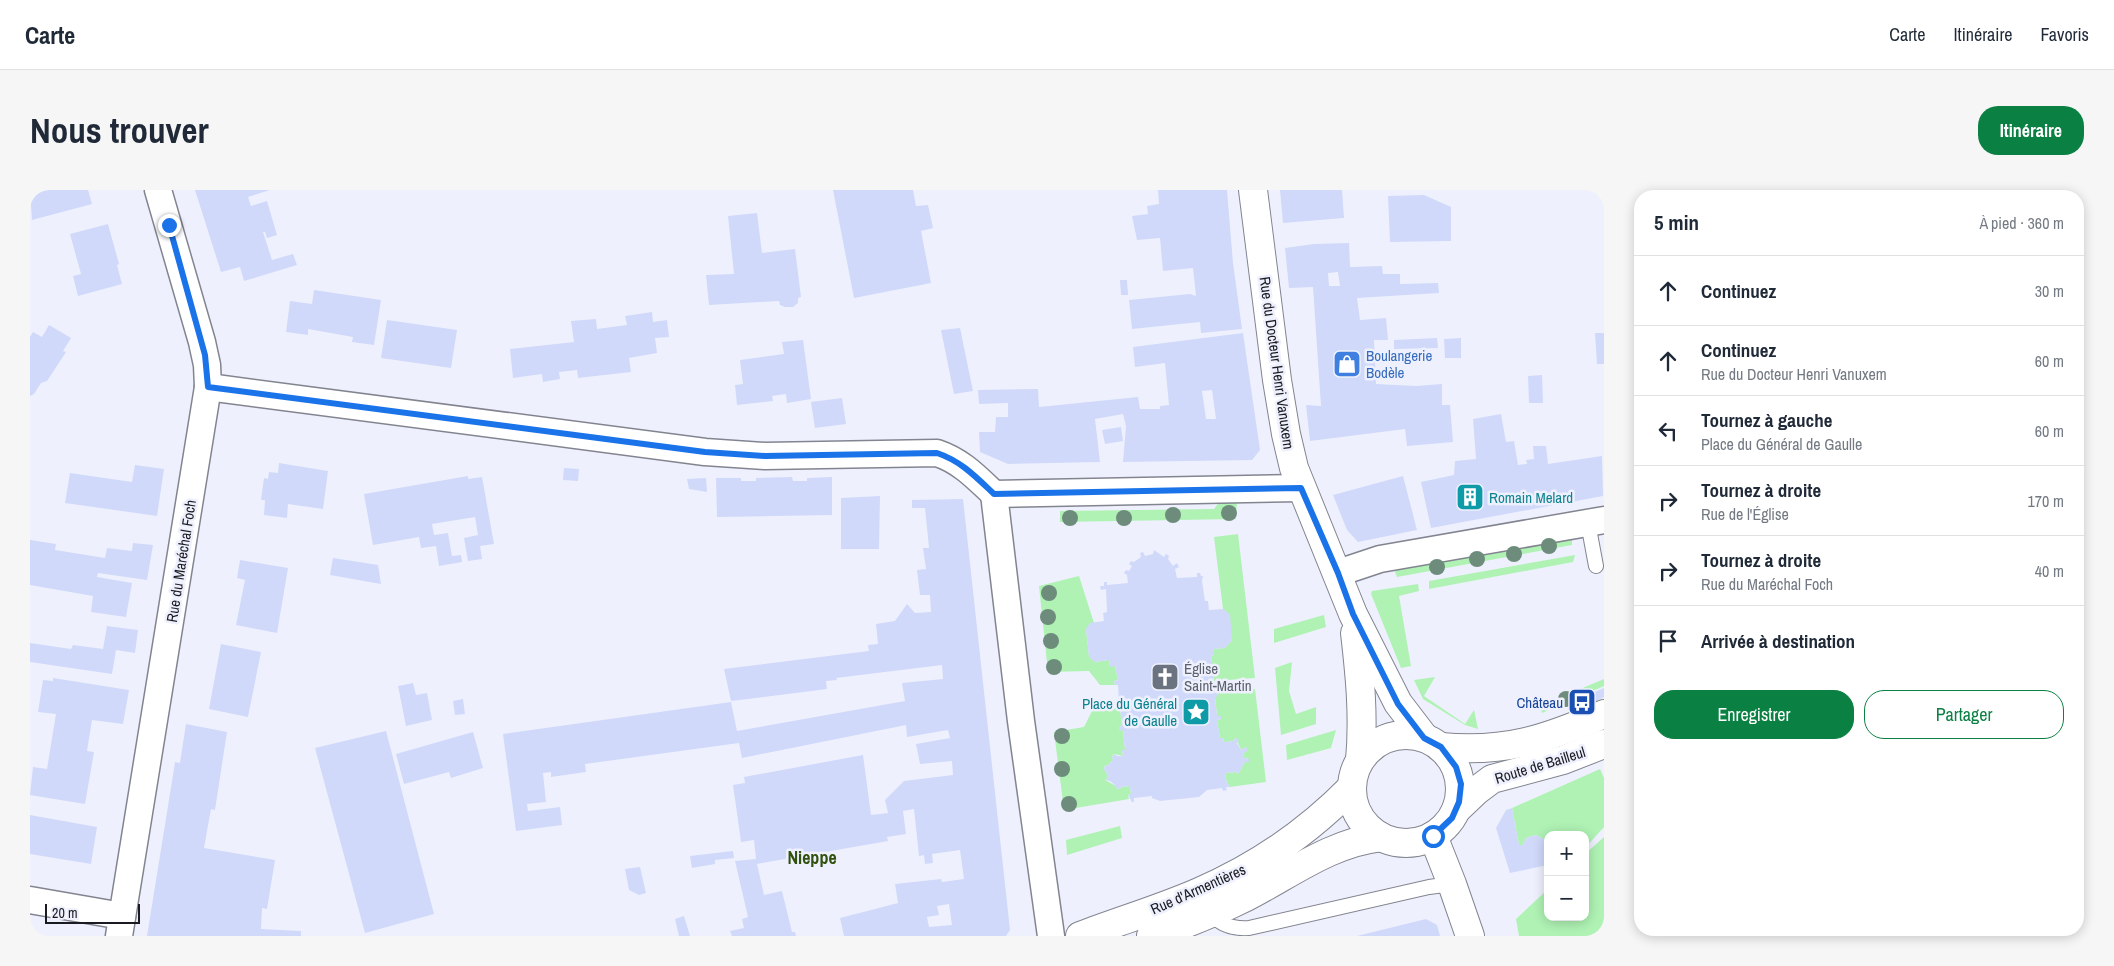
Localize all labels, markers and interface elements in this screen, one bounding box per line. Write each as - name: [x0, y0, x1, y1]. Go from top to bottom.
- text: Carte: [25, 19, 75, 51]
- text: Carte: [1889, 22, 1925, 47]
- text: Itinéraire: [1953, 22, 2013, 47]
- text: Favoris: [2041, 22, 2089, 47]
- button: Itinéraire: [1978, 106, 2084, 155]
- text: Nous trouver: [30, 107, 209, 154]
- text: 5 min: [1654, 208, 1699, 237]
- text: À pied · 360 m: [1979, 212, 2064, 234]
- route end: [158, 214, 181, 237]
- street label: Rue du Docteur Henri Vanuxem: [1254, 275, 1300, 451]
- icon: ahead: [1654, 277, 1682, 305]
- text: Continuez: [1701, 278, 1776, 304]
- text: 30 m: [2035, 280, 2064, 302]
- text: Continuez: [1701, 337, 1776, 363]
- place label: Boulangerie Bodèle: [1366, 345, 1432, 383]
- icon: ahead: [1654, 347, 1682, 375]
- shop icon: Boulangerie Bodèle: [1332, 349, 1362, 379]
- text: 60 m: [2035, 350, 2064, 372]
- text: Rue du Docteur Henri Vanuxem: [1701, 363, 1887, 385]
- text: Tournez à gauche: [1701, 407, 1832, 433]
- icon: left: [1654, 417, 1682, 445]
- text: 60 m: [2035, 420, 2064, 442]
- text: Place du Général de Gaulle: [1701, 433, 1862, 455]
- text: Tournez à droite: [1701, 477, 1821, 503]
- building icon: Romain Melard: [1455, 482, 1485, 512]
- place label: Romain Melard: [1489, 487, 1573, 508]
- icon: right: [1654, 487, 1682, 515]
- text: 170 m: [2028, 490, 2064, 512]
- street label: Rue du Maréchal Foch: [161, 498, 201, 624]
- text: Rue de l'Église: [1701, 503, 1789, 525]
- text: Tournez à droite: [1701, 547, 1821, 573]
- icon: right: [1654, 557, 1682, 585]
- text: 40 m: [2035, 560, 2064, 582]
- text: Rue du Maréchal Foch: [1701, 573, 1833, 595]
- icon: arrive: [1654, 627, 1682, 655]
- text: Arrivée à destination: [1701, 628, 1855, 654]
- place label: Église Saint-Martin: [1184, 658, 1252, 696]
- church icon: Église Saint-Martin: [1150, 662, 1180, 692]
- bus stop icon: Château: [1567, 687, 1597, 717]
- button: Enregistrer: [1654, 690, 1854, 739]
- button: Partager: [1864, 690, 2064, 739]
- place label: Château: [1516, 692, 1563, 713]
- place label: Place du Général de Gaulle: [1082, 693, 1177, 731]
- place icon: Place du Général de Gaulle: [1181, 697, 1211, 727]
- street label: Route de Bailleul: [1492, 741, 1588, 789]
- route start: [1422, 825, 1445, 848]
- map controls: [1544, 831, 1589, 921]
- button: +: [1544, 831, 1589, 876]
- district label: Nieppe: [787, 845, 837, 870]
- street label: Rue d'Armentières: [1147, 859, 1249, 919]
- button: −: [1544, 876, 1589, 921]
- scale bar: [45, 901, 140, 924]
- text: 20 m: [52, 904, 78, 922]

